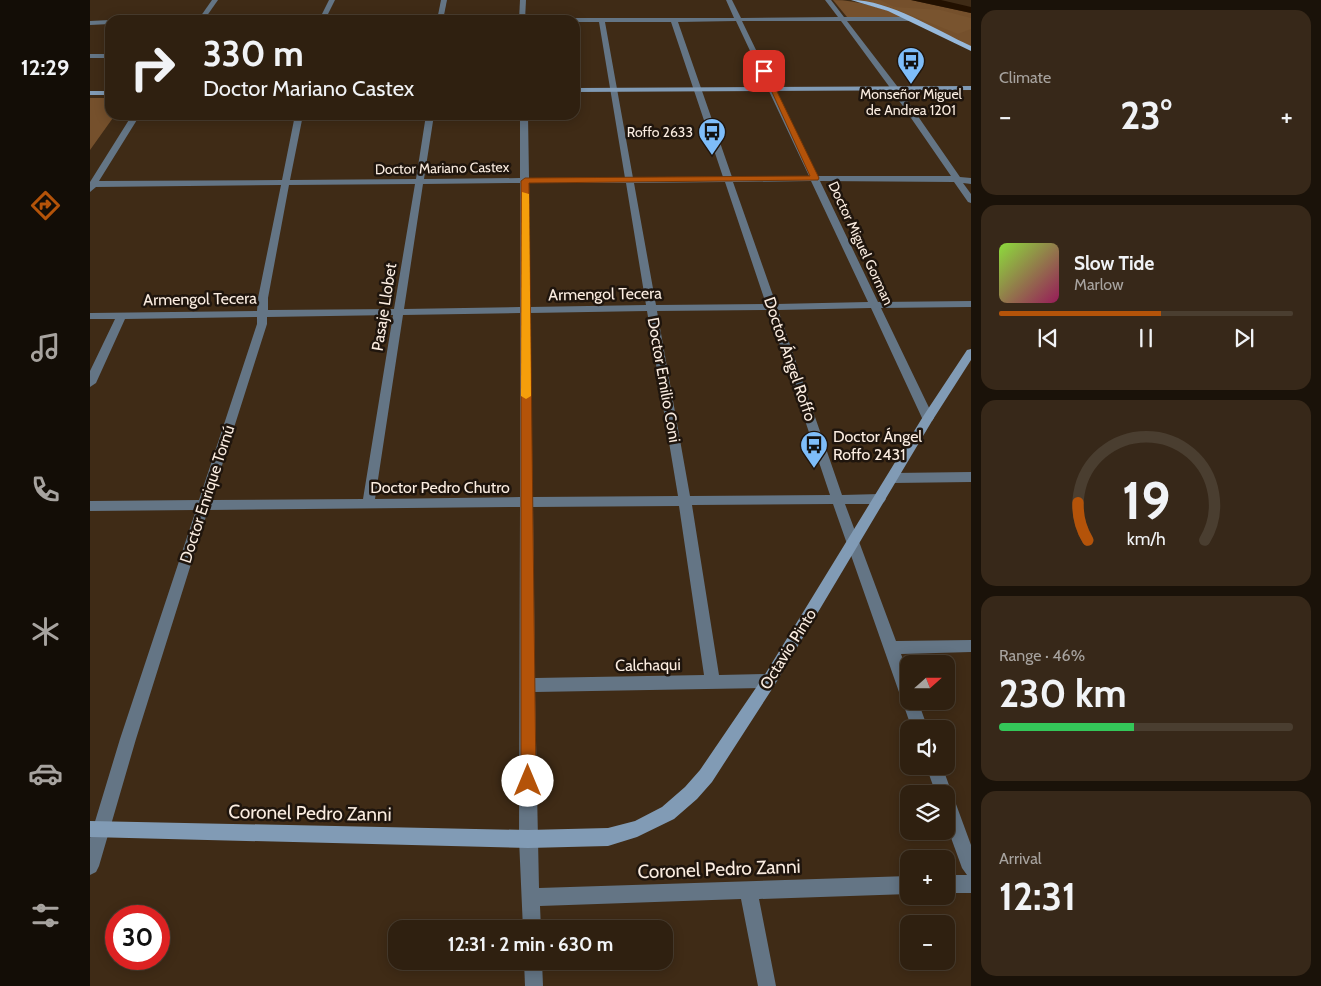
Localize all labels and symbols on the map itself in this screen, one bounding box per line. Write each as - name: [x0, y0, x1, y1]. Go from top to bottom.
- bus stop icon: Monseñor Miguel de Andrea 1201: [896, 46, 926, 85]
- pin: [743, 50, 785, 92]
- place label: Monseñor Miguel de Andrea 1201: [860, 85, 963, 119]
- bus stop icon: Roffo 2633: [697, 117, 727, 156]
- place label: Roffo 2633: [627, 123, 693, 141]
- street label: Doctor Mariano Castex: [375, 158, 510, 178]
- street label: Doctor Miguel Gorman: [824, 178, 898, 308]
- street label: Pasaje Llobet: [368, 261, 400, 352]
- street label: Armengol Tecera: [548, 284, 662, 304]
- street label: Armengol Tecera: [143, 289, 257, 309]
- street label: Doctor Ángel Roffo: [760, 294, 820, 424]
- street label: Doctor Emilio Coni: [644, 316, 684, 444]
- street label: Doctor Enrique Tornú: [176, 423, 238, 565]
- place label: Doctor Ángel Roffo 2431: [833, 427, 922, 464]
- bus stop icon: Doctor Ángel Roffo 2431: [799, 430, 829, 469]
- street label: Doctor Pedro Chutro: [370, 478, 510, 497]
- street label: Octavio Pinto: [756, 605, 820, 693]
- street label: Calchaqui: [615, 655, 681, 675]
- north arrow: [900, 655, 955, 710]
- position arrow: [501, 754, 553, 806]
- street label: Coronel Pedro Zanni: [228, 800, 392, 826]
- street label: Coronel Pedro Zanni: [637, 855, 801, 883]
- speed limit sign: 30: [105, 905, 170, 970]

